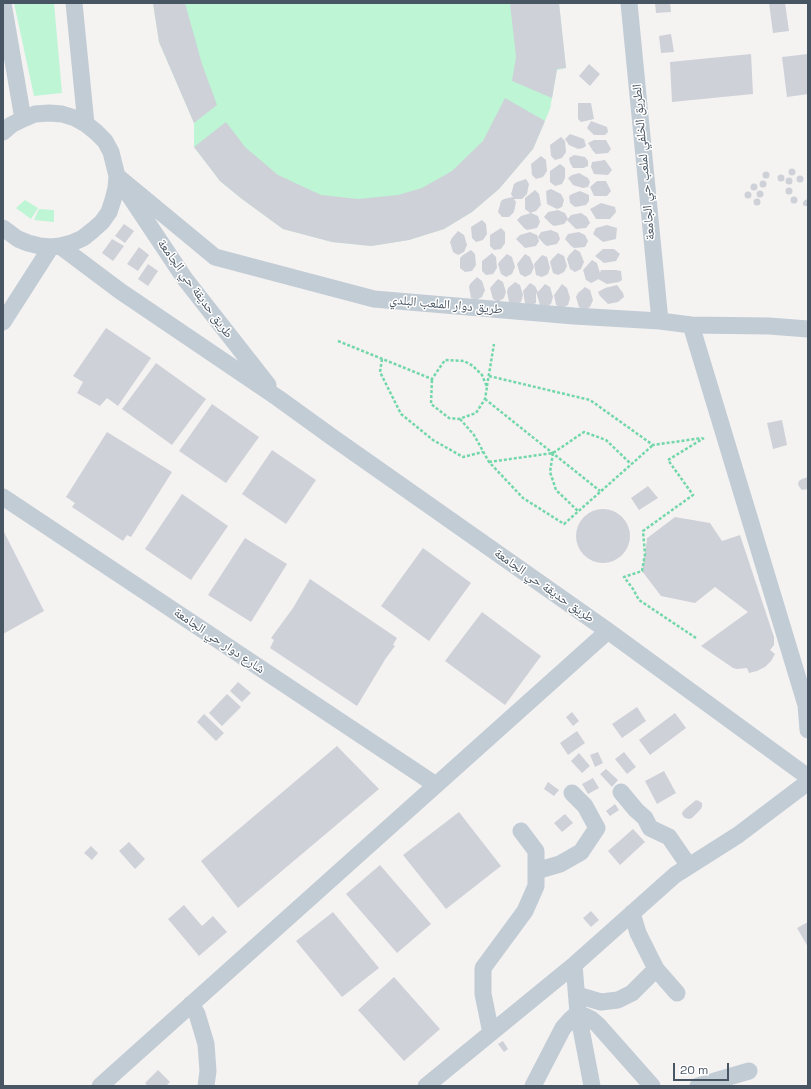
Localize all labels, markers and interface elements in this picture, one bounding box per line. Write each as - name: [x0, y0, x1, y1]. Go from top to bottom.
- street label: الطريق الخلفي لملعب حي الجامعة: [629, 83, 659, 241]
- street label: طريق حديقة حي الجامعة: [154, 236, 236, 342]
- street label: طريق دوار الملعب البلدي: [389, 292, 503, 318]
- street label: طريق حديقة حي الجامعة: [491, 546, 597, 626]
- street label: شارع دوار حي الجامعة: [170, 605, 268, 677]
- scale bar: [675, 1055, 731, 1081]
- text: 20 m: [680, 1062, 708, 1078]

